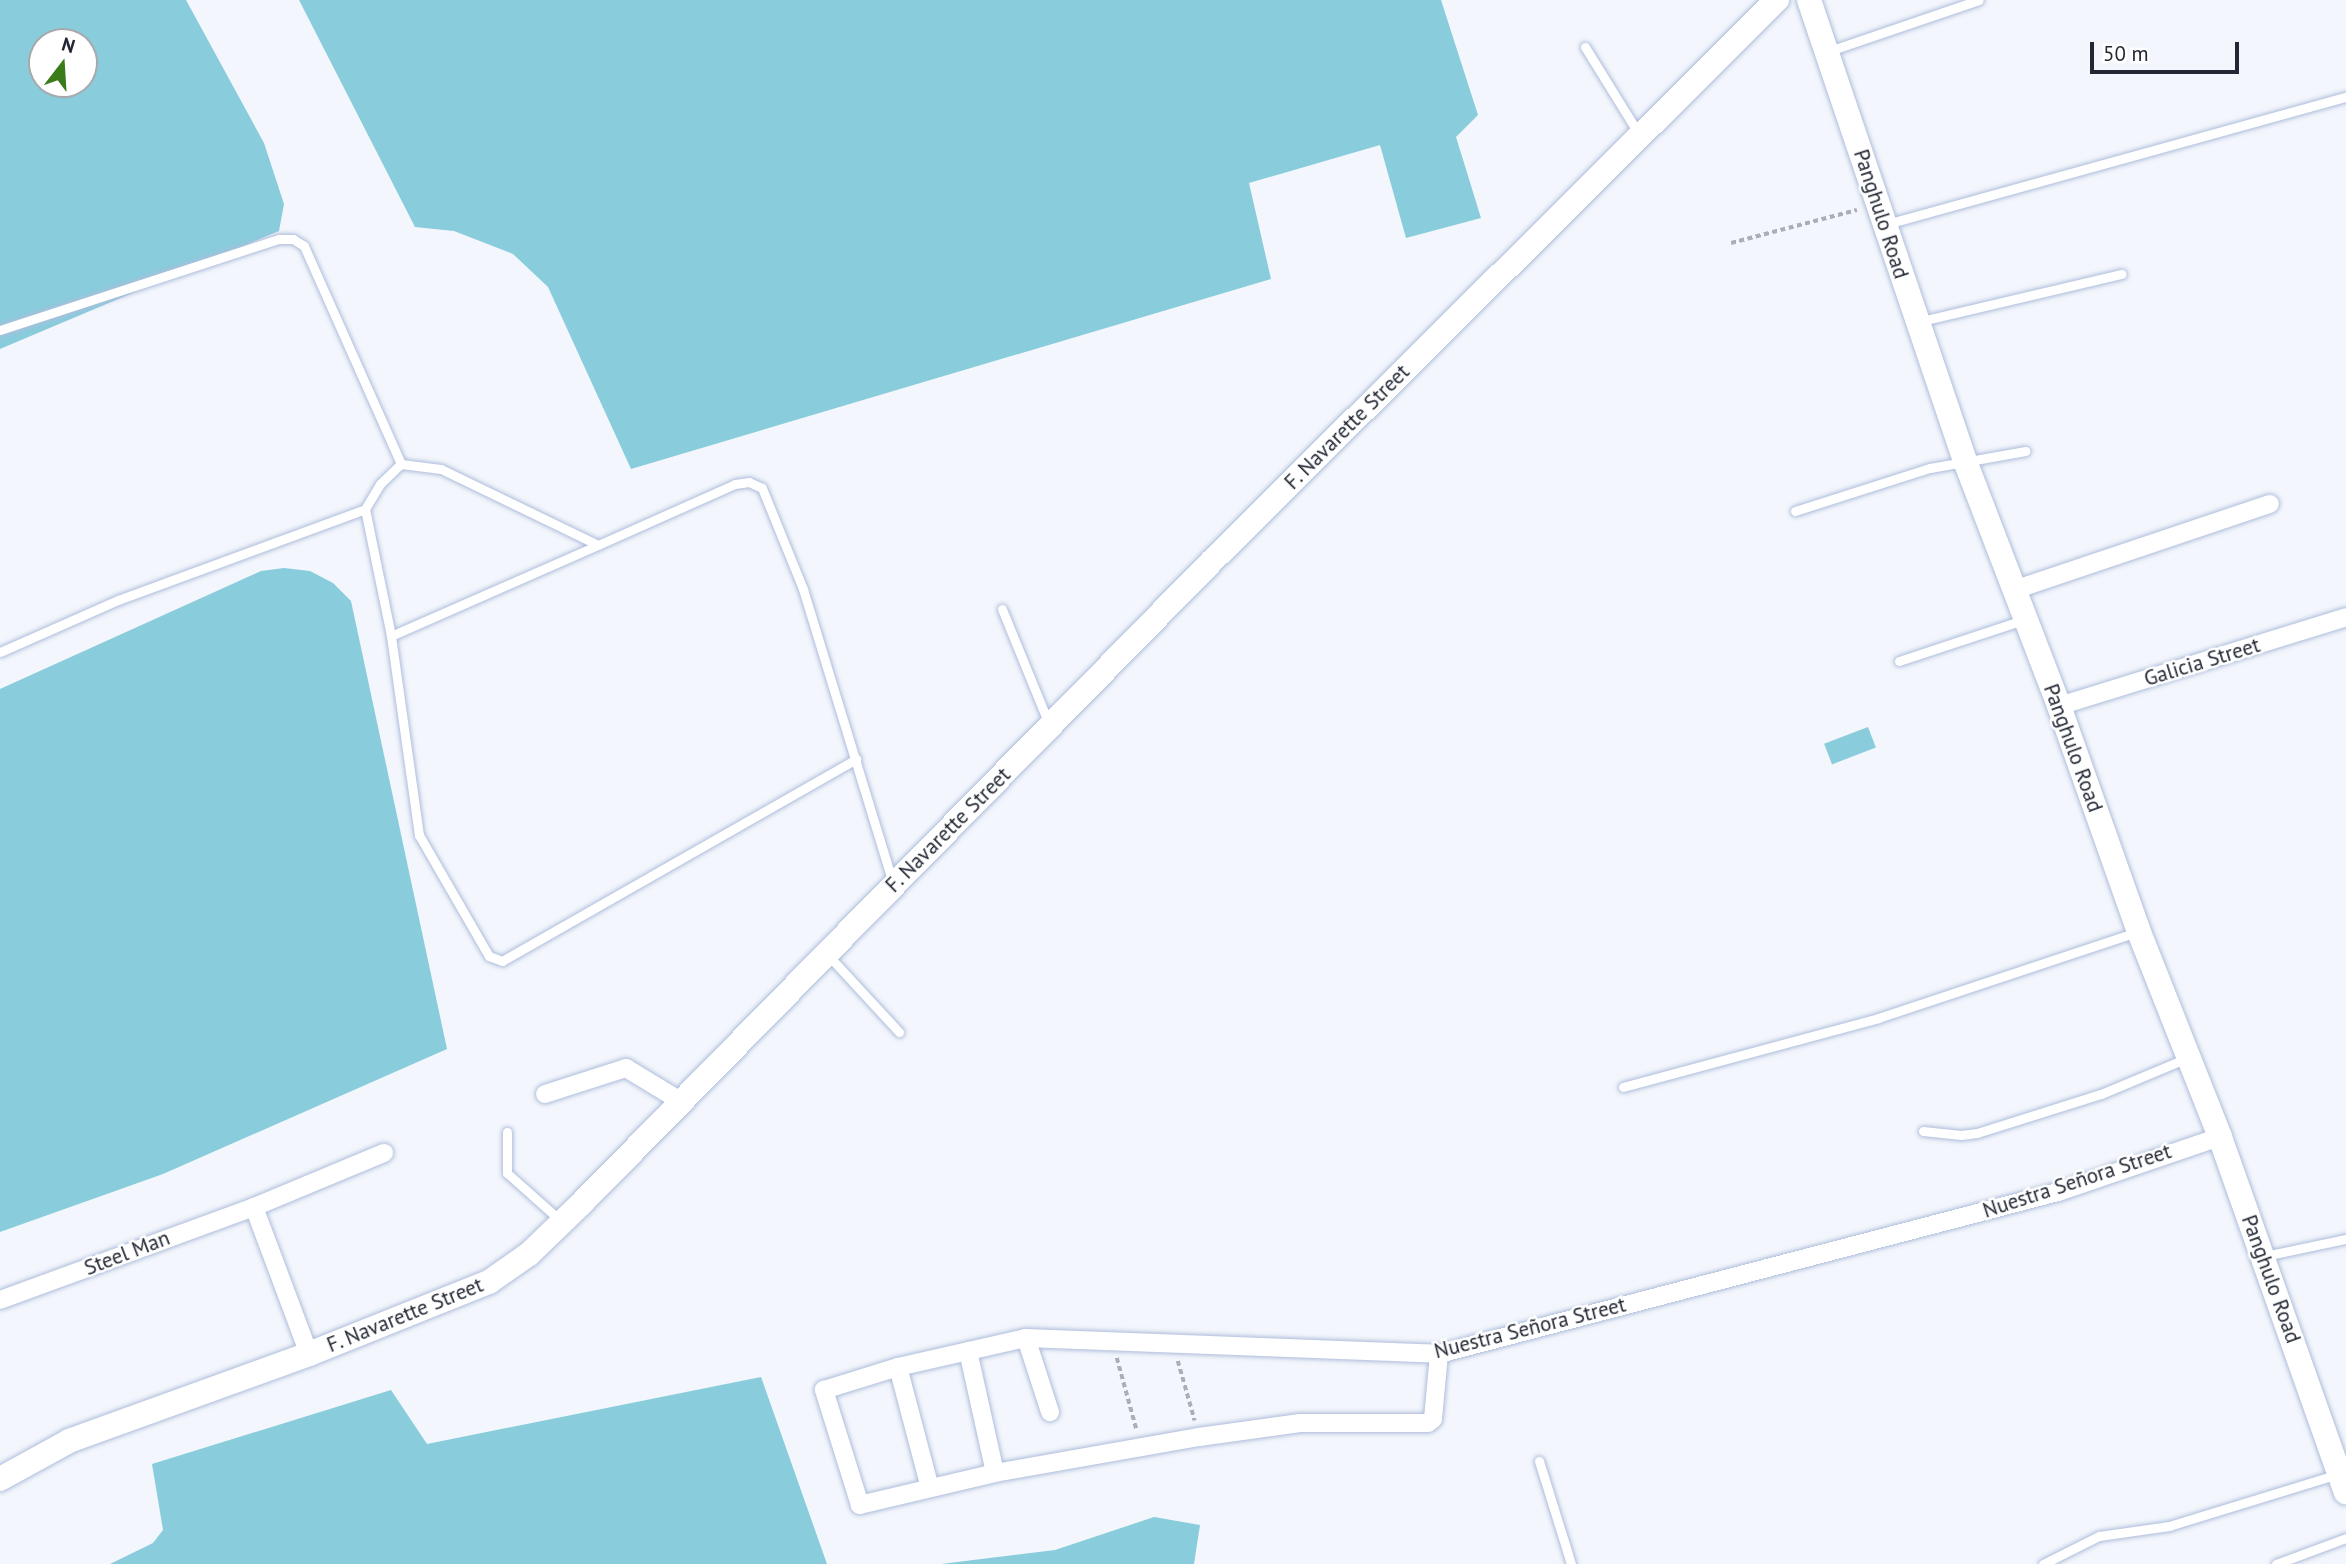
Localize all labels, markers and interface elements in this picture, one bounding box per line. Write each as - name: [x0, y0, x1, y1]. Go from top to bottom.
- north arrow: [28, 28, 98, 98]
- scale bar: [2094, 28, 2243, 72]
- text: N: [59, 32, 78, 58]
- text: 50 m: [2103, 40, 2149, 67]
- street label: Panghulo Road: [1848, 146, 1914, 282]
- street label: F. Navarette Street: [1279, 359, 1415, 495]
- street label: Galicia Street: [2141, 632, 2263, 692]
- street label: Panghulo Road: [2038, 681, 2108, 815]
- street label: F. Navarette Street: [880, 762, 1016, 898]
- street label: Nuestra Señora Street: [1980, 1139, 2174, 1223]
- street label: Panghulo Road: [2236, 1212, 2306, 1346]
- street label: Steel Man: [81, 1225, 173, 1281]
- street label: F. Navarette Street: [323, 1272, 487, 1358]
- street label: Nuestra Señora Street: [1432, 1292, 1628, 1364]

